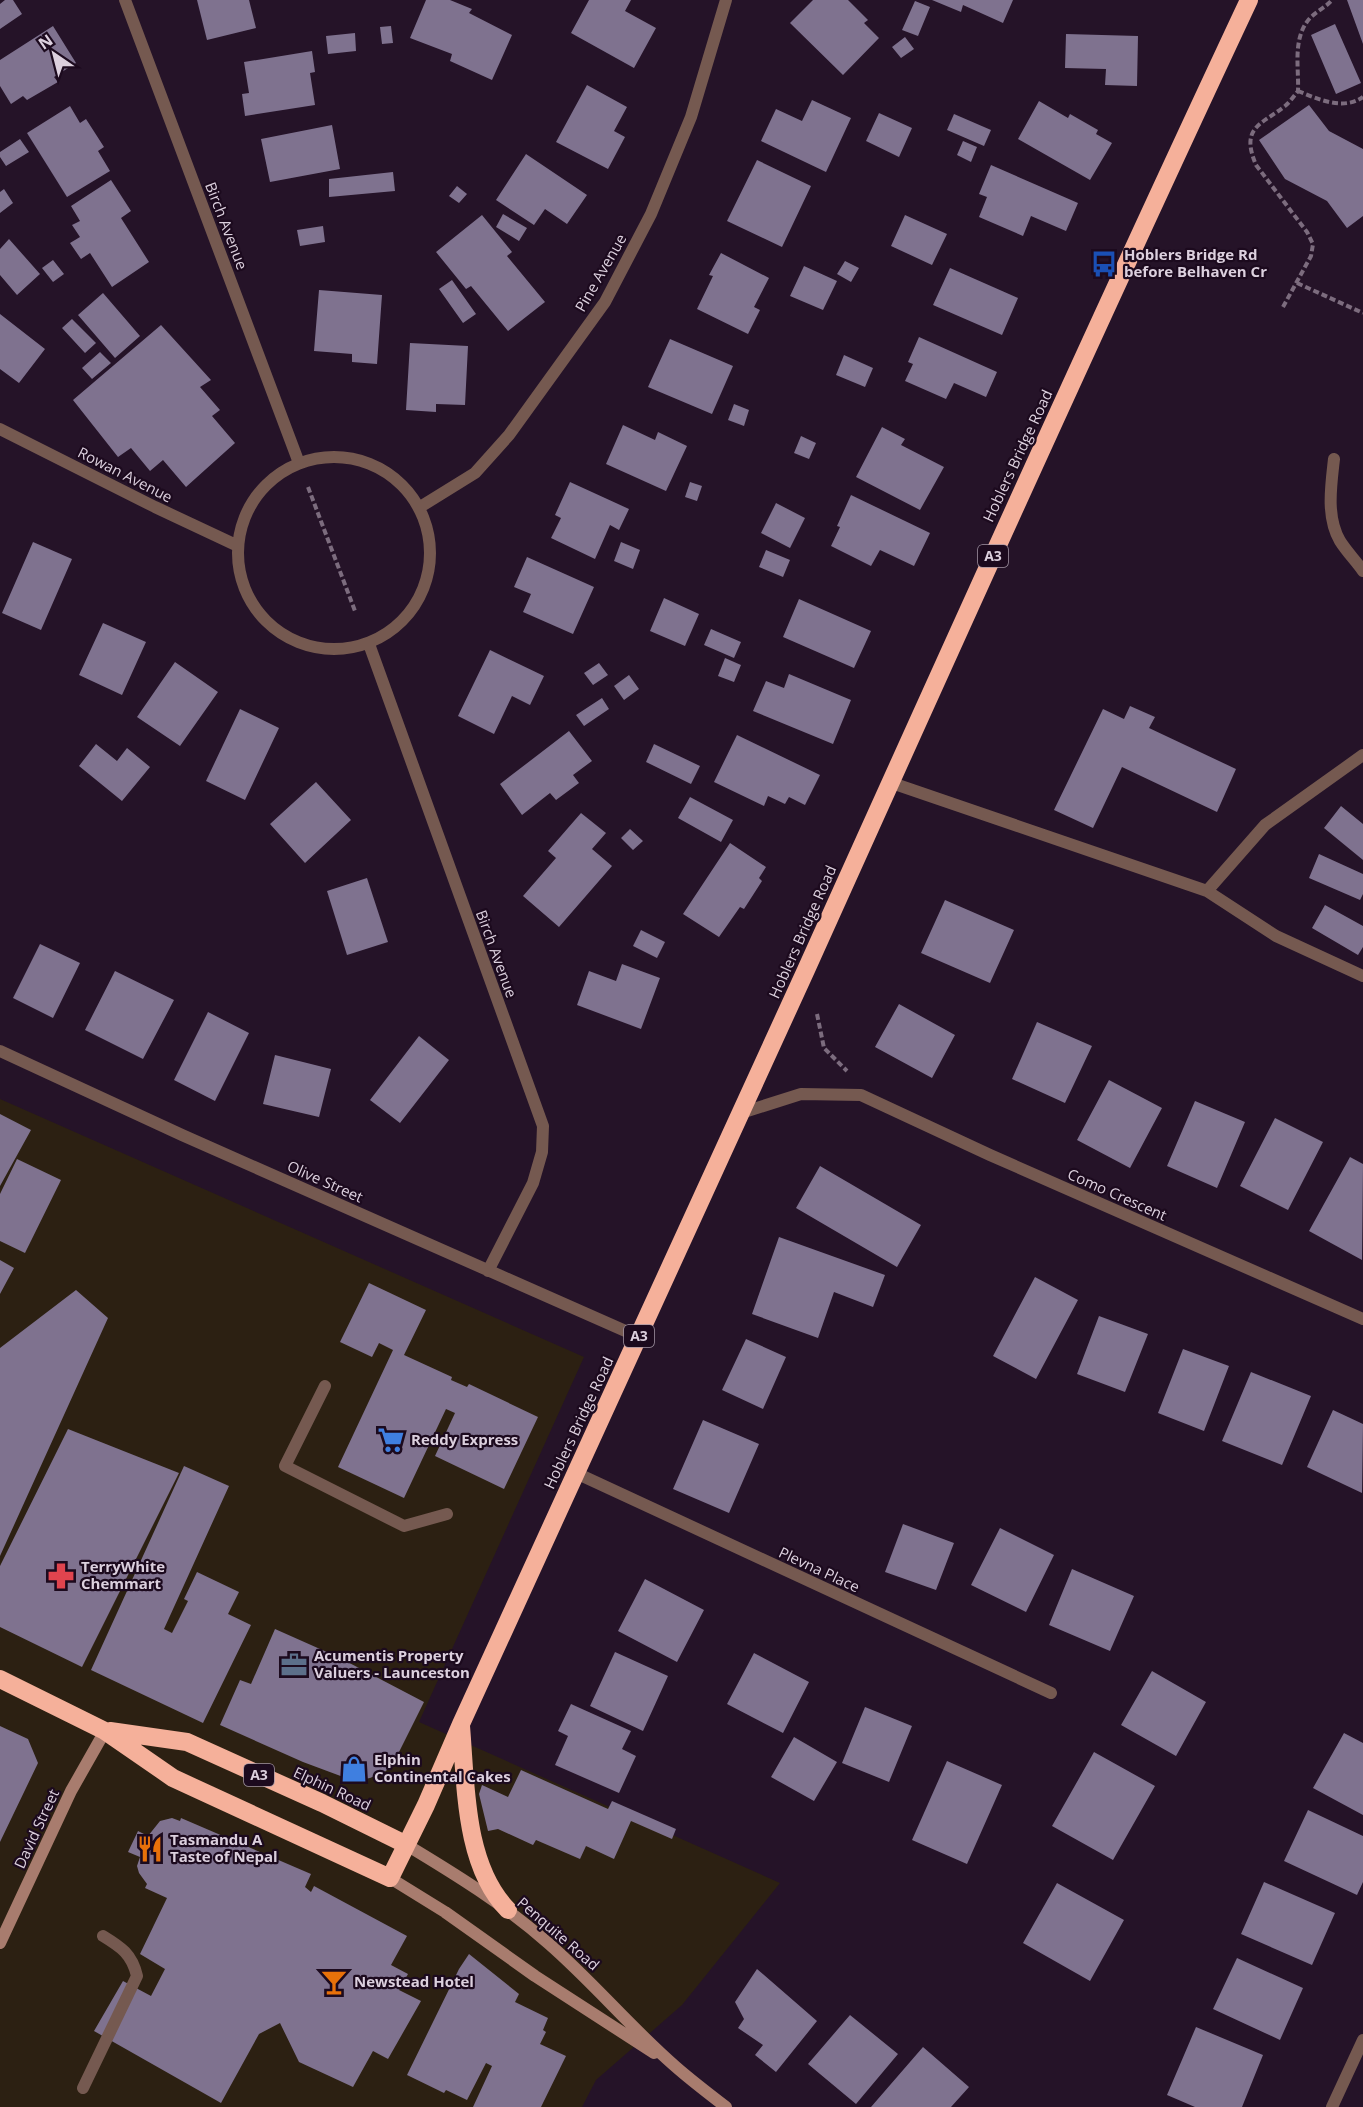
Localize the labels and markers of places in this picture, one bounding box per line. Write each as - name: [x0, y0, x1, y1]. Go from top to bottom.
- place label: Hoblers Bridge Rd before Belhaven Cr: [1124, 244, 1267, 281]
- bus stop icon: Hoblers Bridge Rd before Belhaven Cr: [1089, 249, 1119, 279]
- supermarket icon: Reddy Express: [376, 1425, 406, 1455]
- place label: Reddy Express: [411, 1429, 518, 1449]
- place label: TerryWhite Chemmart: [81, 1556, 165, 1593]
- pharmacy icon: TerryWhite Chemmart: [46, 1561, 76, 1591]
- place label: Acumentis Property Valuers - Launceston: [314, 1645, 470, 1682]
- office icon: Acumentis Property Valuers - Launceston: [279, 1650, 309, 1680]
- place label: Elphin Continental Cakes: [374, 1749, 511, 1786]
- shop icon: Elphin Continental Cakes: [339, 1754, 369, 1784]
- place label: Tasmandu A Taste of Nepal: [170, 1829, 278, 1866]
- restaurant icon: Tasmandu A Taste of Nepal: [135, 1834, 165, 1864]
- bar icon: Newstead Hotel: [319, 1967, 349, 1997]
- place label: Newstead Hotel: [354, 1971, 474, 1991]

